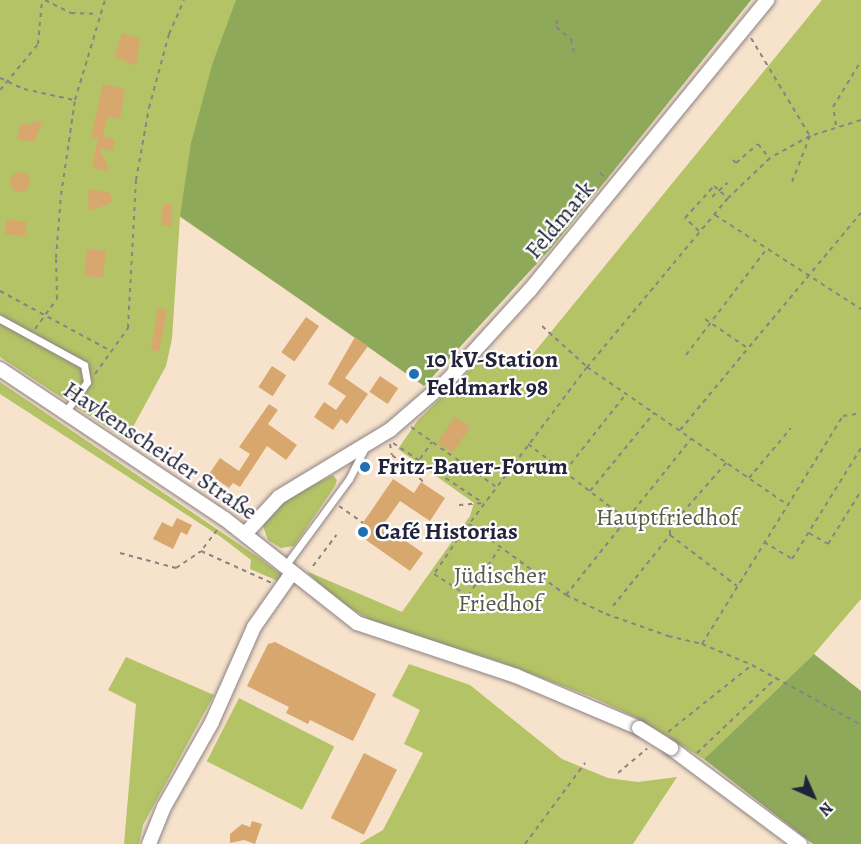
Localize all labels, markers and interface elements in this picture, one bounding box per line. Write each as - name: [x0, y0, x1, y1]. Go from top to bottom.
- street label: Feldmark: [519, 175, 601, 265]
- place label: 10 kV-Station Feldmark 98: [426, 346, 558, 402]
- marker: 10 kV-Station Feldmark 98: [407, 367, 421, 381]
- street label: Havkenscheider Straße: [58, 375, 262, 527]
- place label: Fritz-Bauer-Forum: [377, 453, 568, 481]
- marker: Fritz-Bauer-Forum: [358, 460, 372, 474]
- park label: Hauptfriedhof: [596, 504, 738, 532]
- place label: Café Historias: [375, 518, 518, 546]
- marker: Café Historias: [356, 525, 370, 539]
- park label: Jüdischer Friedhof: [454, 562, 546, 618]
- north arrow: [783, 766, 843, 826]
- text: N: [814, 797, 838, 821]

